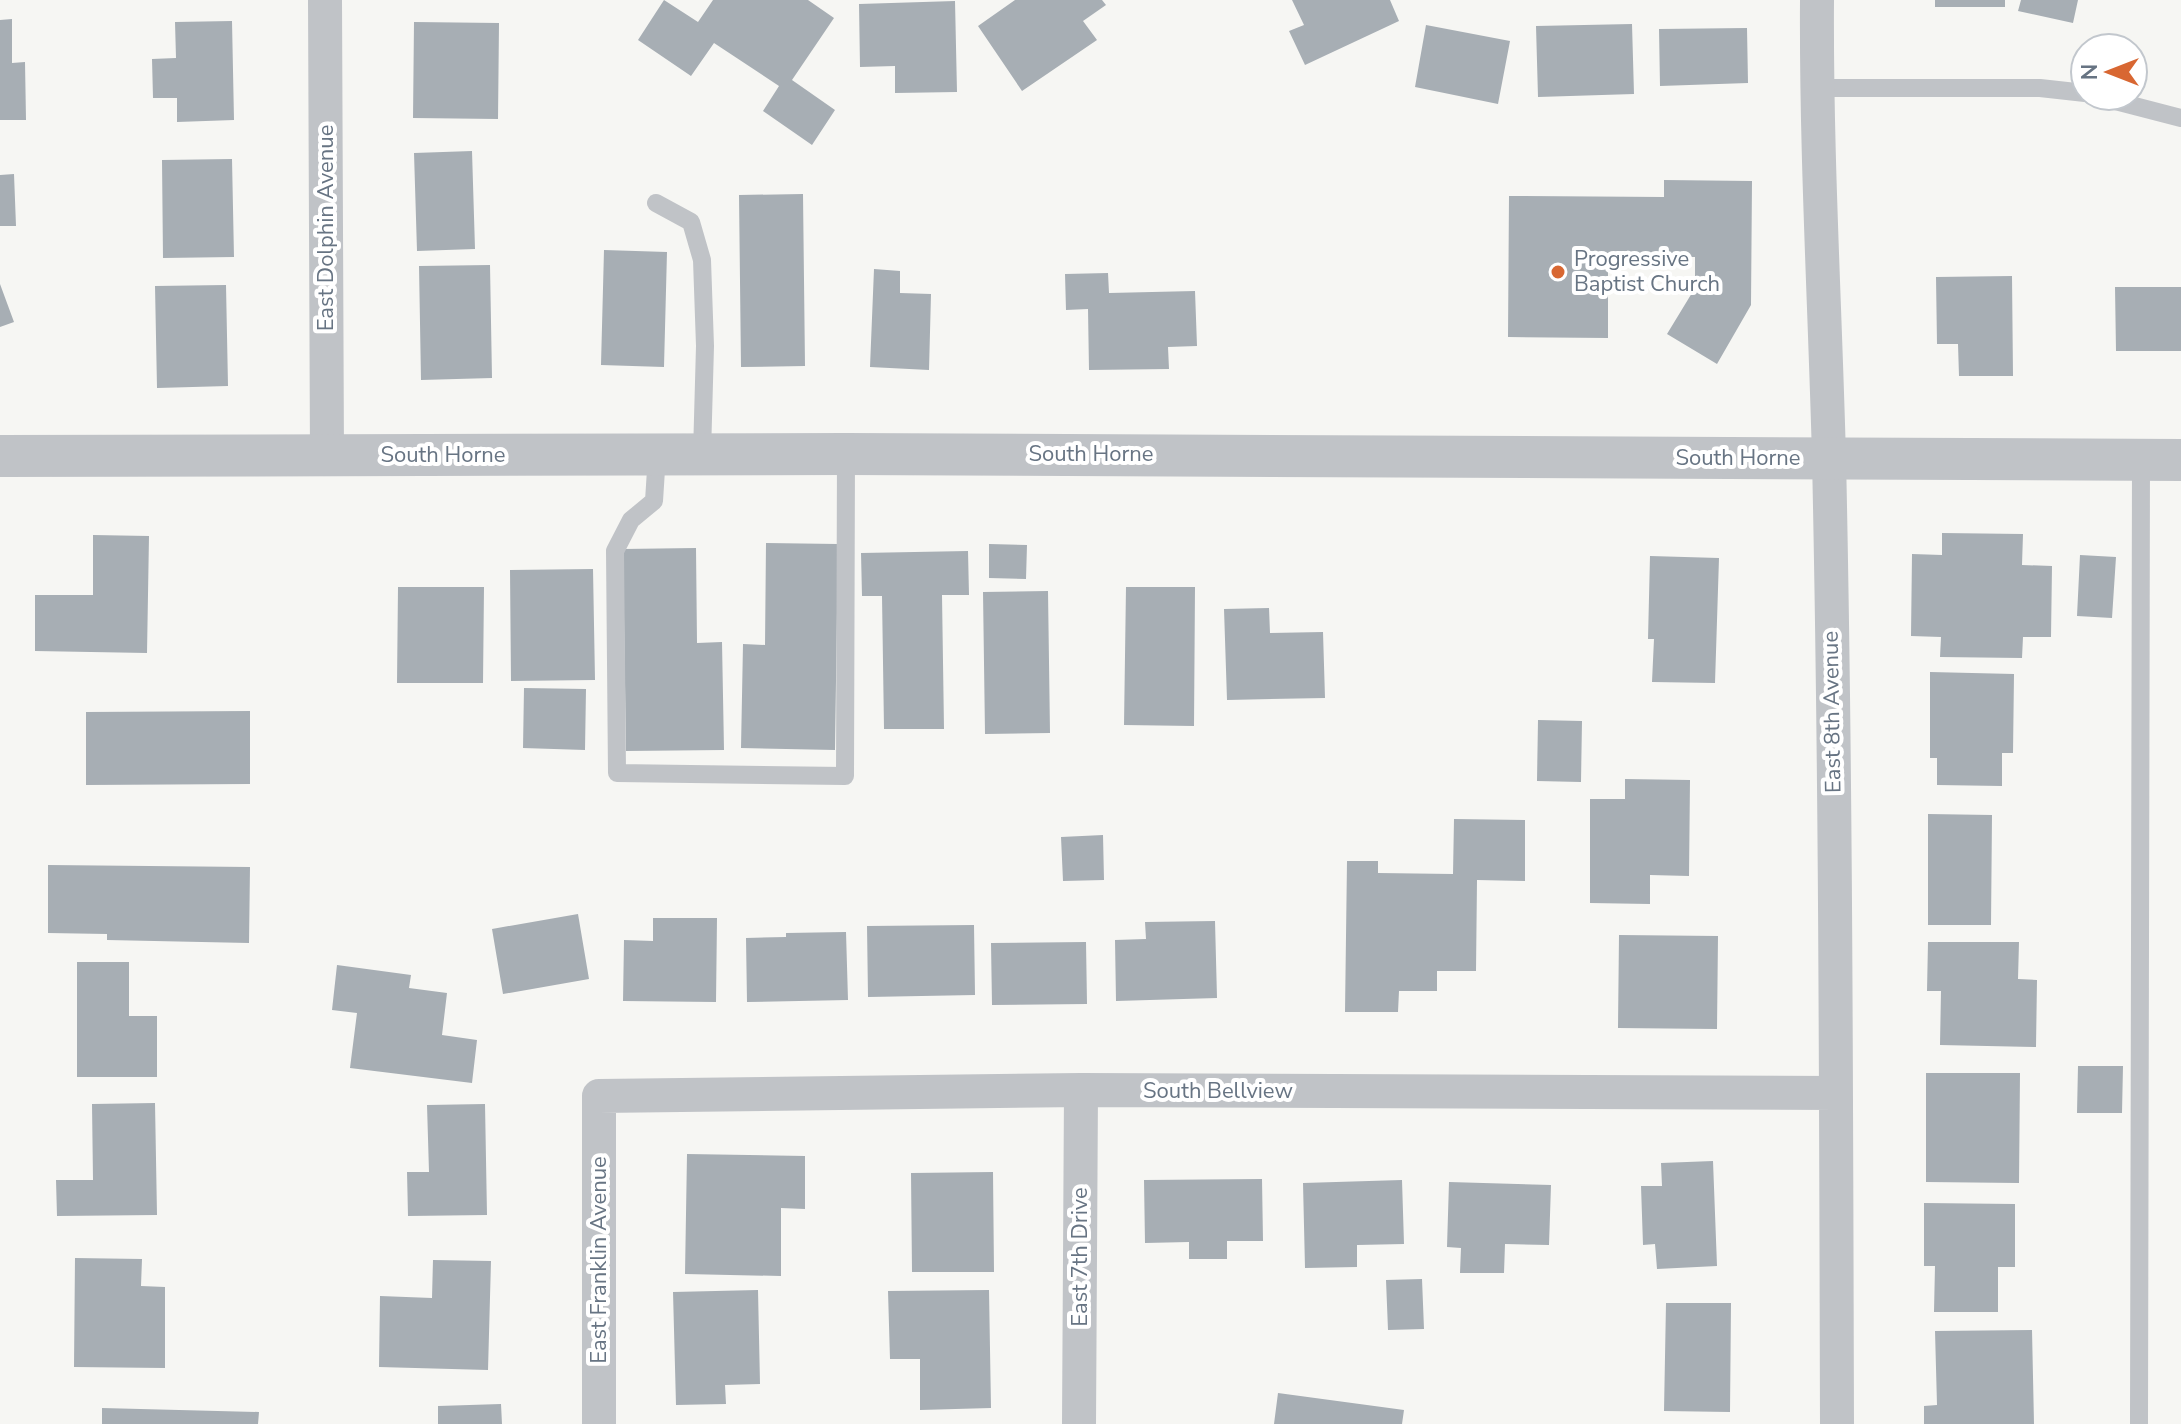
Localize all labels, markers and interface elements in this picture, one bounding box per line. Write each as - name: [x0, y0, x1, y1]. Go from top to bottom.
- north arrow: [2069, 32, 2149, 112]
- text: N: [2075, 64, 2105, 80]
- street label: East Dolphin Avenue: [311, 125, 341, 331]
- place label: Progressive Baptist Church: [1574, 244, 1720, 299]
- marker: Progressive Baptist Church: [1549, 263, 1567, 281]
- street label: South Horne: [1028, 439, 1154, 469]
- street label: South Horne: [380, 440, 506, 470]
- street label: South Horne: [1675, 443, 1801, 473]
- street label: East 8th Avenue: [1816, 631, 1848, 793]
- street label: South Bellview: [1143, 1076, 1293, 1106]
- street label: East Franklin Avenue: [584, 1156, 614, 1364]
- street label: East 7th Drive: [1065, 1187, 1095, 1327]

